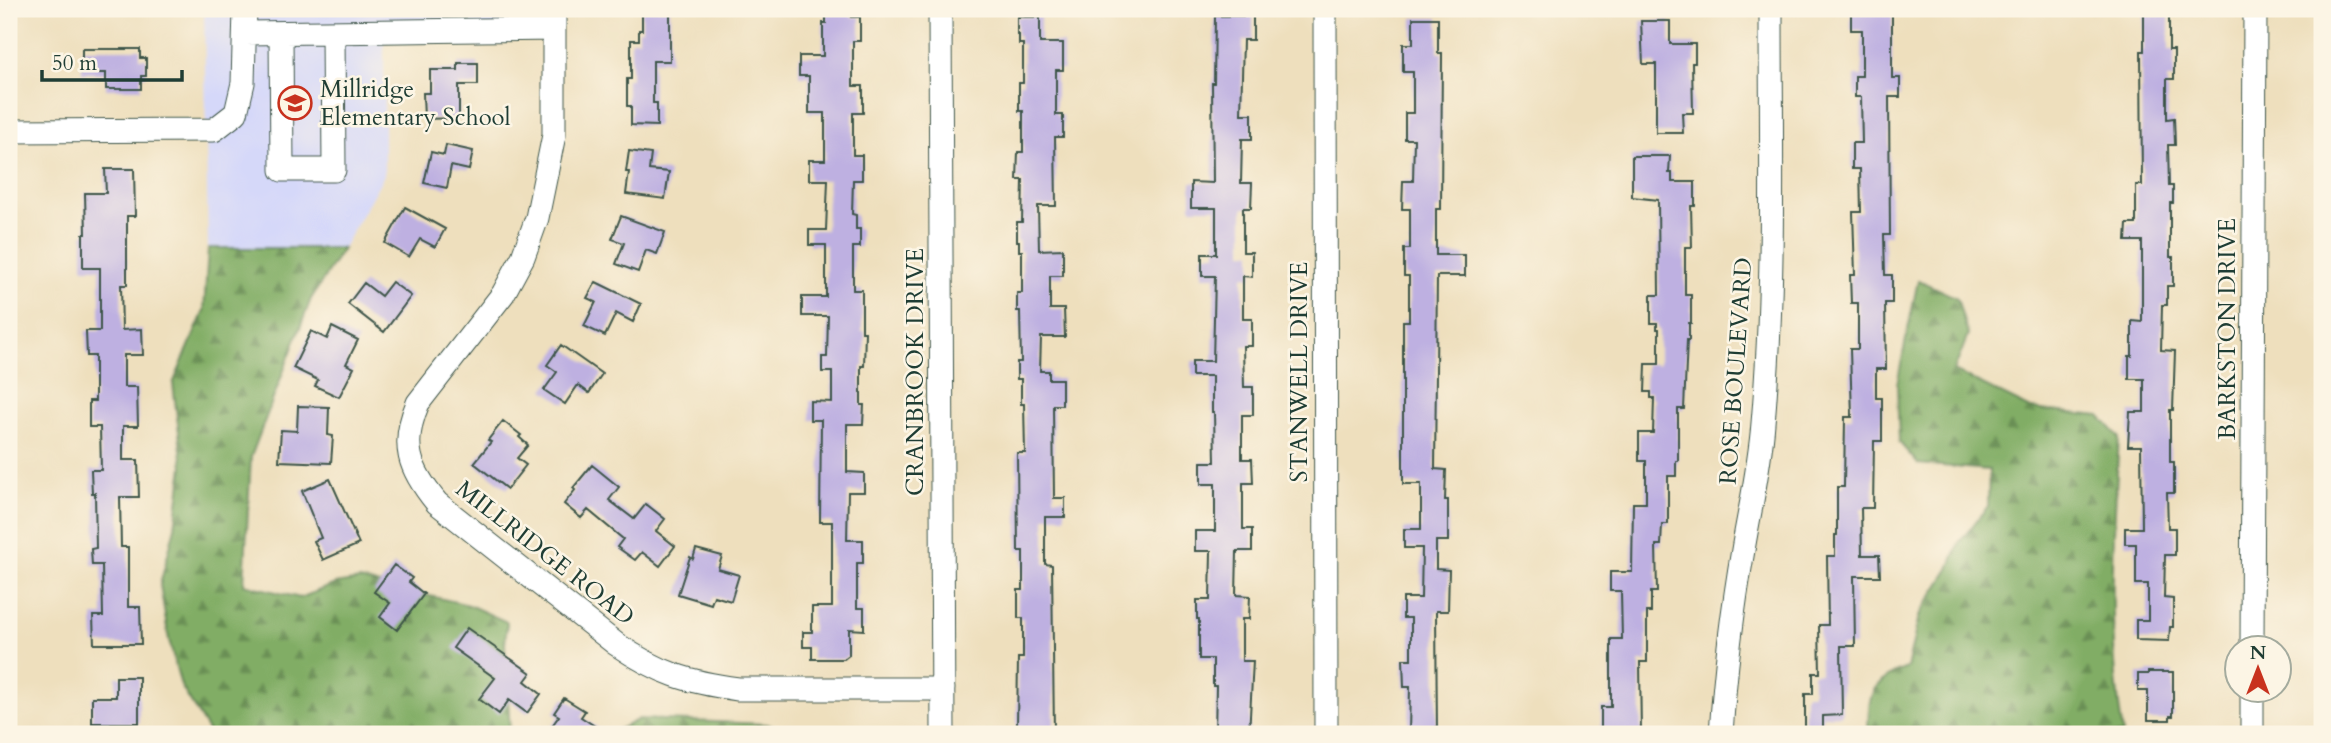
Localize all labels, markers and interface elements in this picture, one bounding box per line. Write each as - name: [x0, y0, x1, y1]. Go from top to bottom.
- scale bar: [42, 38, 182, 82]
- text: 50 m: [52, 49, 97, 78]
- place label: Millridge Elementary School: [320, 73, 511, 134]
- school or university icon: Millridge Elementary School: [276, 84, 314, 122]
- street label: BARKSTON DRIVE: [2211, 218, 2244, 440]
- street label: CRANBROOK DRIVE: [899, 248, 932, 496]
- street label: ROSE BOULEVARD: [1712, 256, 1760, 486]
- street label: STANWELL DRIVE: [1283, 262, 1316, 482]
- street label: MILLRIDGE ROAD: [449, 473, 641, 633]
- north arrow: [2222, 634, 2292, 704]
- text: N: [2250, 640, 2267, 666]

